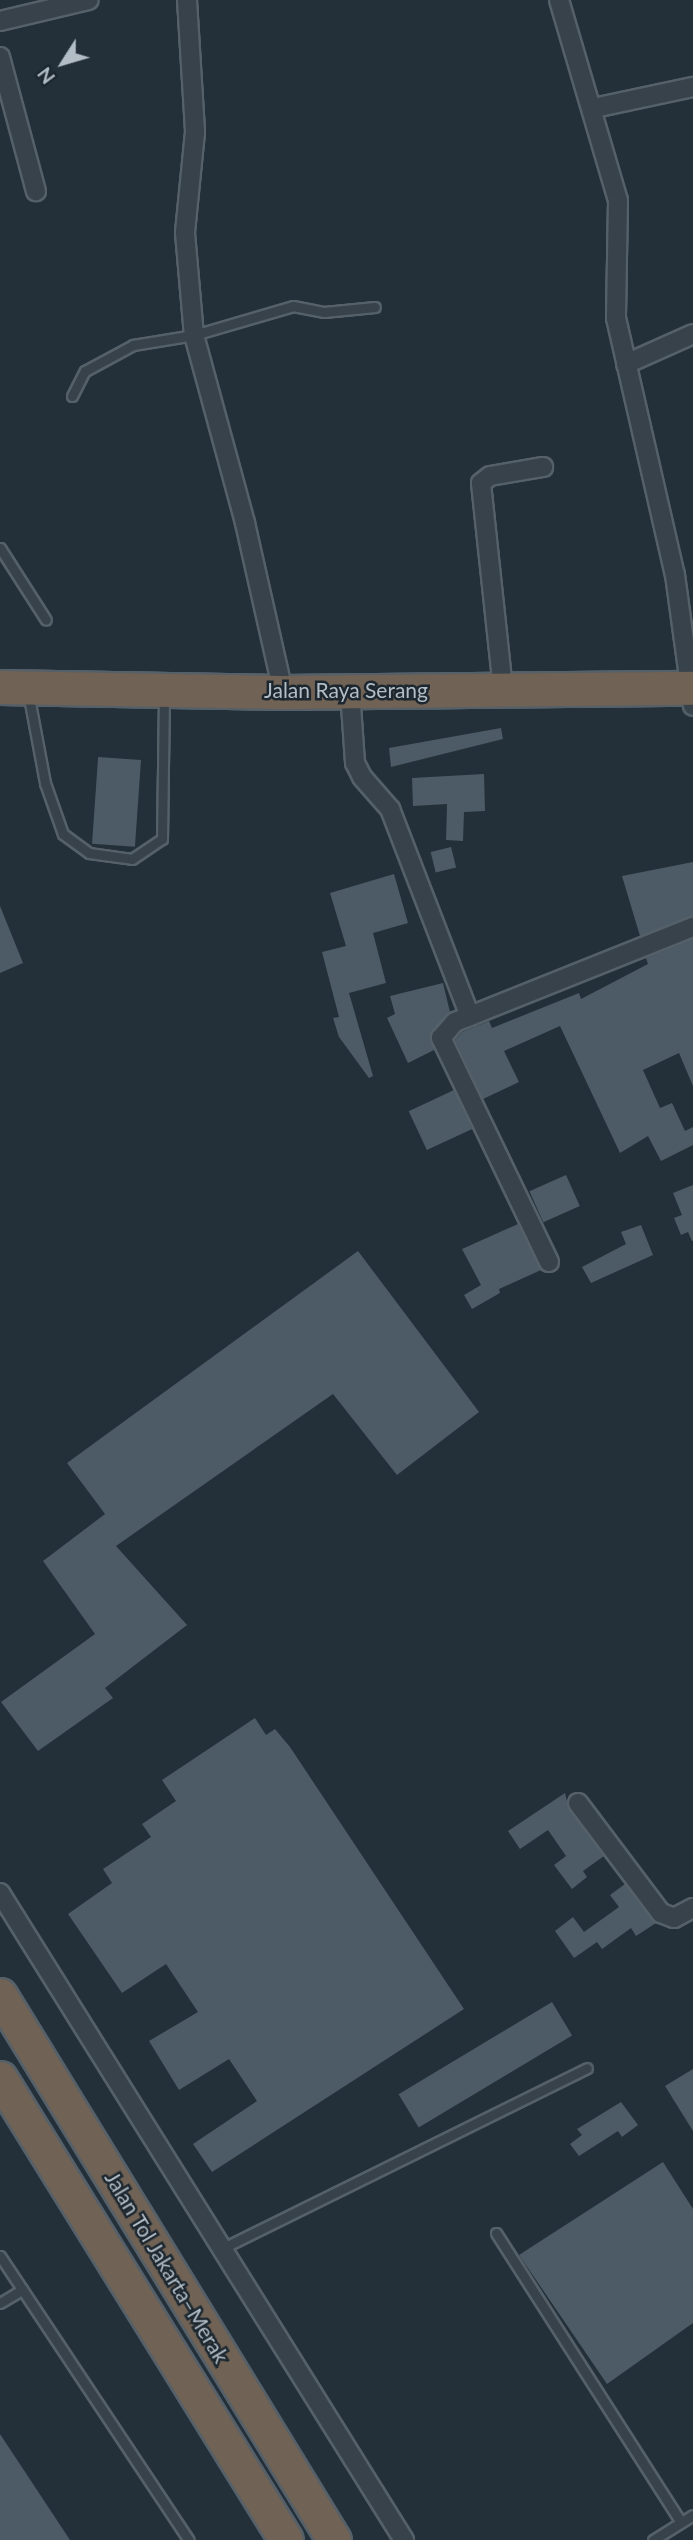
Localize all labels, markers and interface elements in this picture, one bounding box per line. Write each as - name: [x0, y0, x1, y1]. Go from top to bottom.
- north arrow: [28, 28, 98, 98]
- text: N: [32, 63, 59, 89]
- street label: Jalan Raya Serang: [264, 677, 428, 703]
- street label: Jalan Tol Jakarta–Merak: [100, 2166, 234, 2368]

